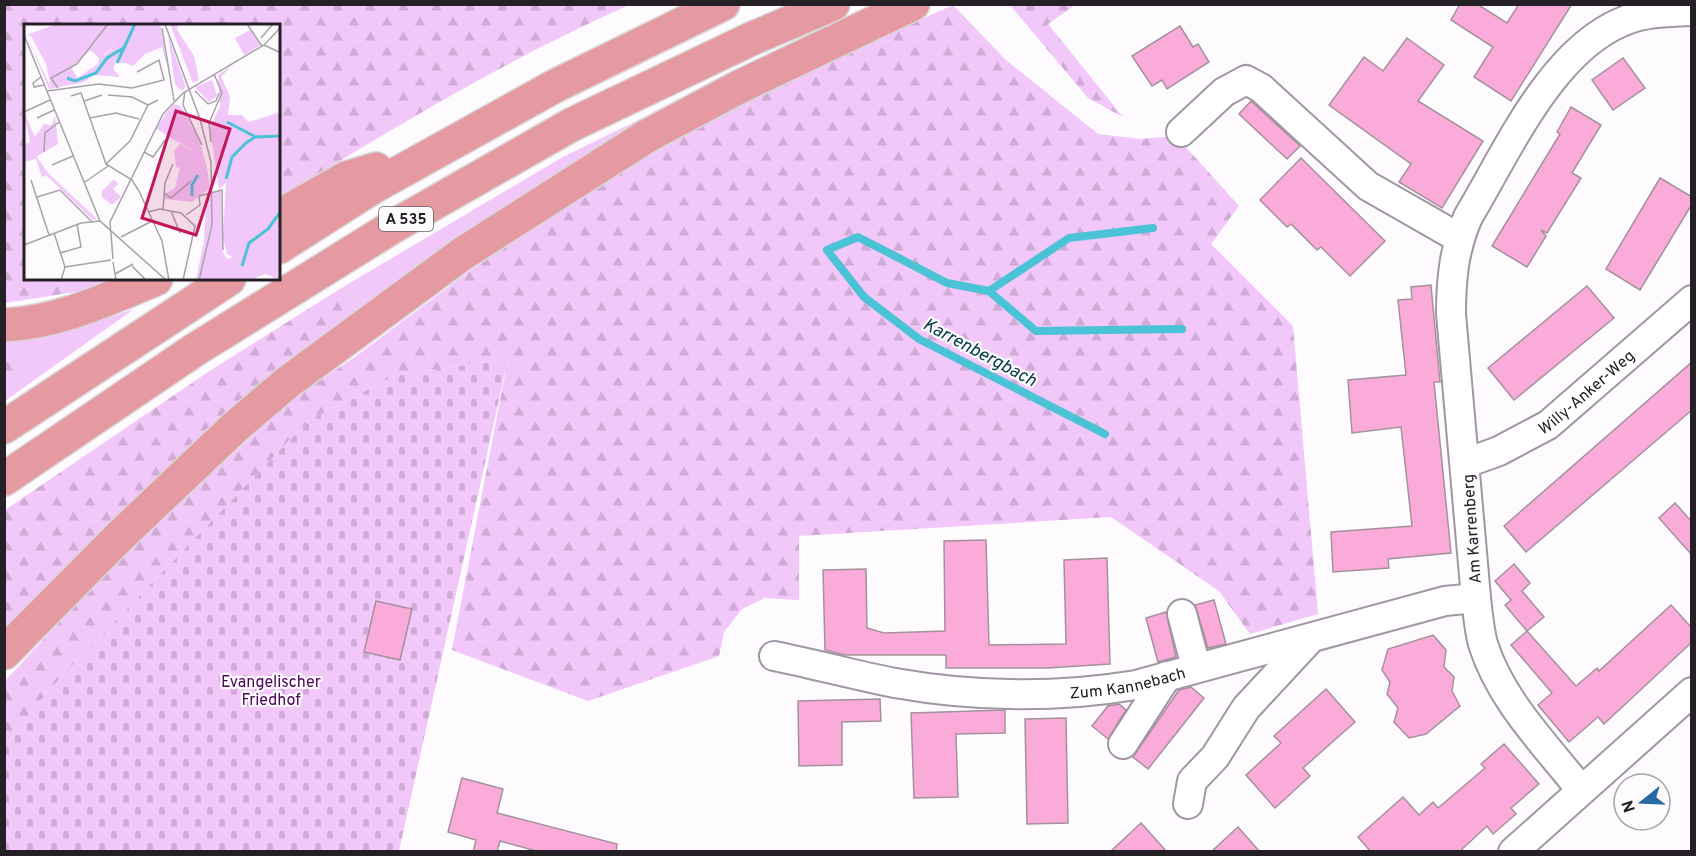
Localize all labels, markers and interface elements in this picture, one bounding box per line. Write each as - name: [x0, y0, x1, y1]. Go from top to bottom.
- inset map: [24, 24, 280, 280]
- road number: A 535: [379, 207, 433, 231]
- water label: Karrenbergbach: [918, 314, 1040, 393]
- street label: Willy-Anker-Weg: [1536, 346, 1639, 440]
- street label: Am Karrenberg: [1459, 473, 1487, 584]
- street label: Zum Kannebach: [1069, 664, 1188, 705]
- park label: Evangelischer Friedhof: [221, 673, 321, 711]
- north arrow: [1612, 772, 1672, 832]
- text: N: [1618, 797, 1641, 815]

